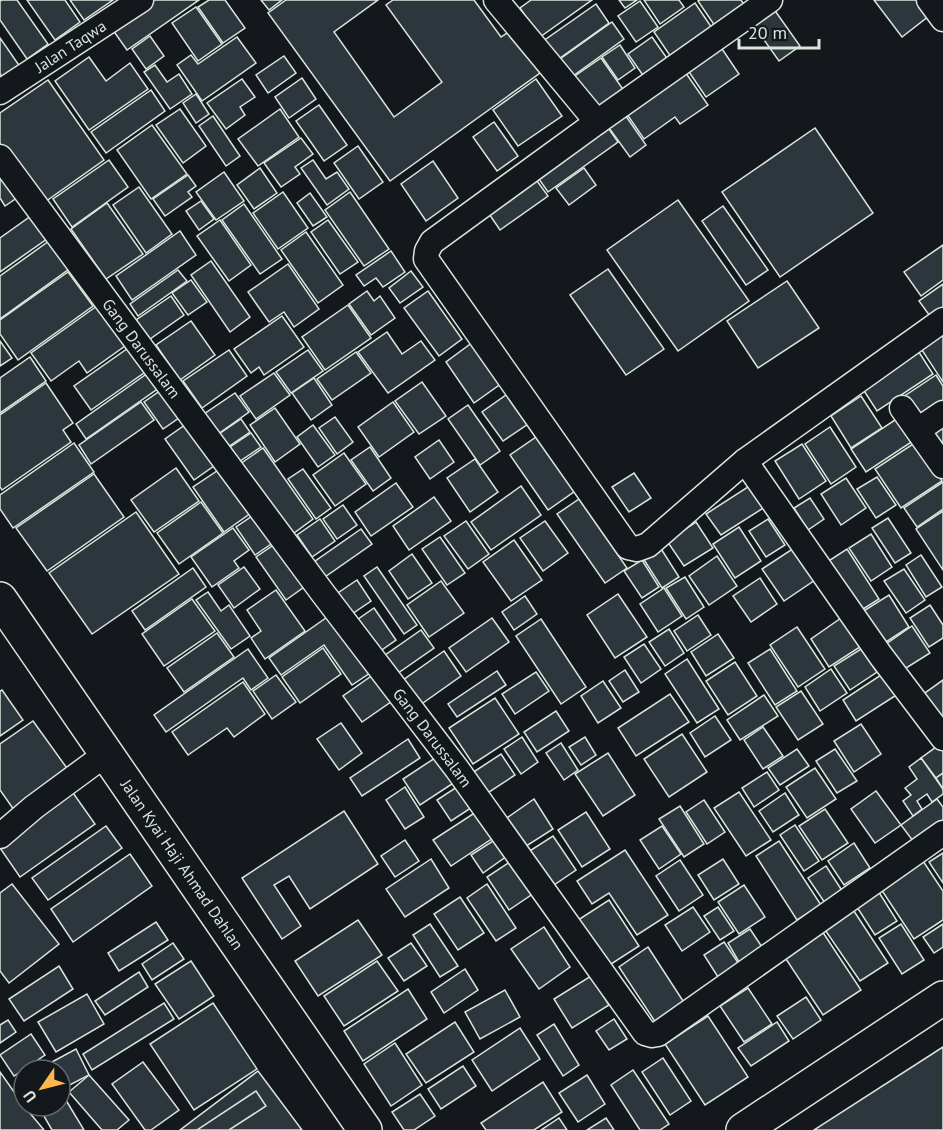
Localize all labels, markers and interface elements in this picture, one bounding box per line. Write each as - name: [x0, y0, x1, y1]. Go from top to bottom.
- scale bar: [739, 12, 818, 50]
- street label: Jalan Taqwa: [30, 16, 110, 77]
- text: 20 m: [748, 21, 787, 44]
- street label: Gang Darussalam: [98, 295, 185, 402]
- street label: Gang Darussalam: [389, 684, 477, 791]
- street label: Jalan Kyai Haji Ahmad Dahlan: [116, 774, 248, 954]
- north arrow: [12, 1058, 72, 1118]
- text: U: [19, 1087, 41, 1106]

